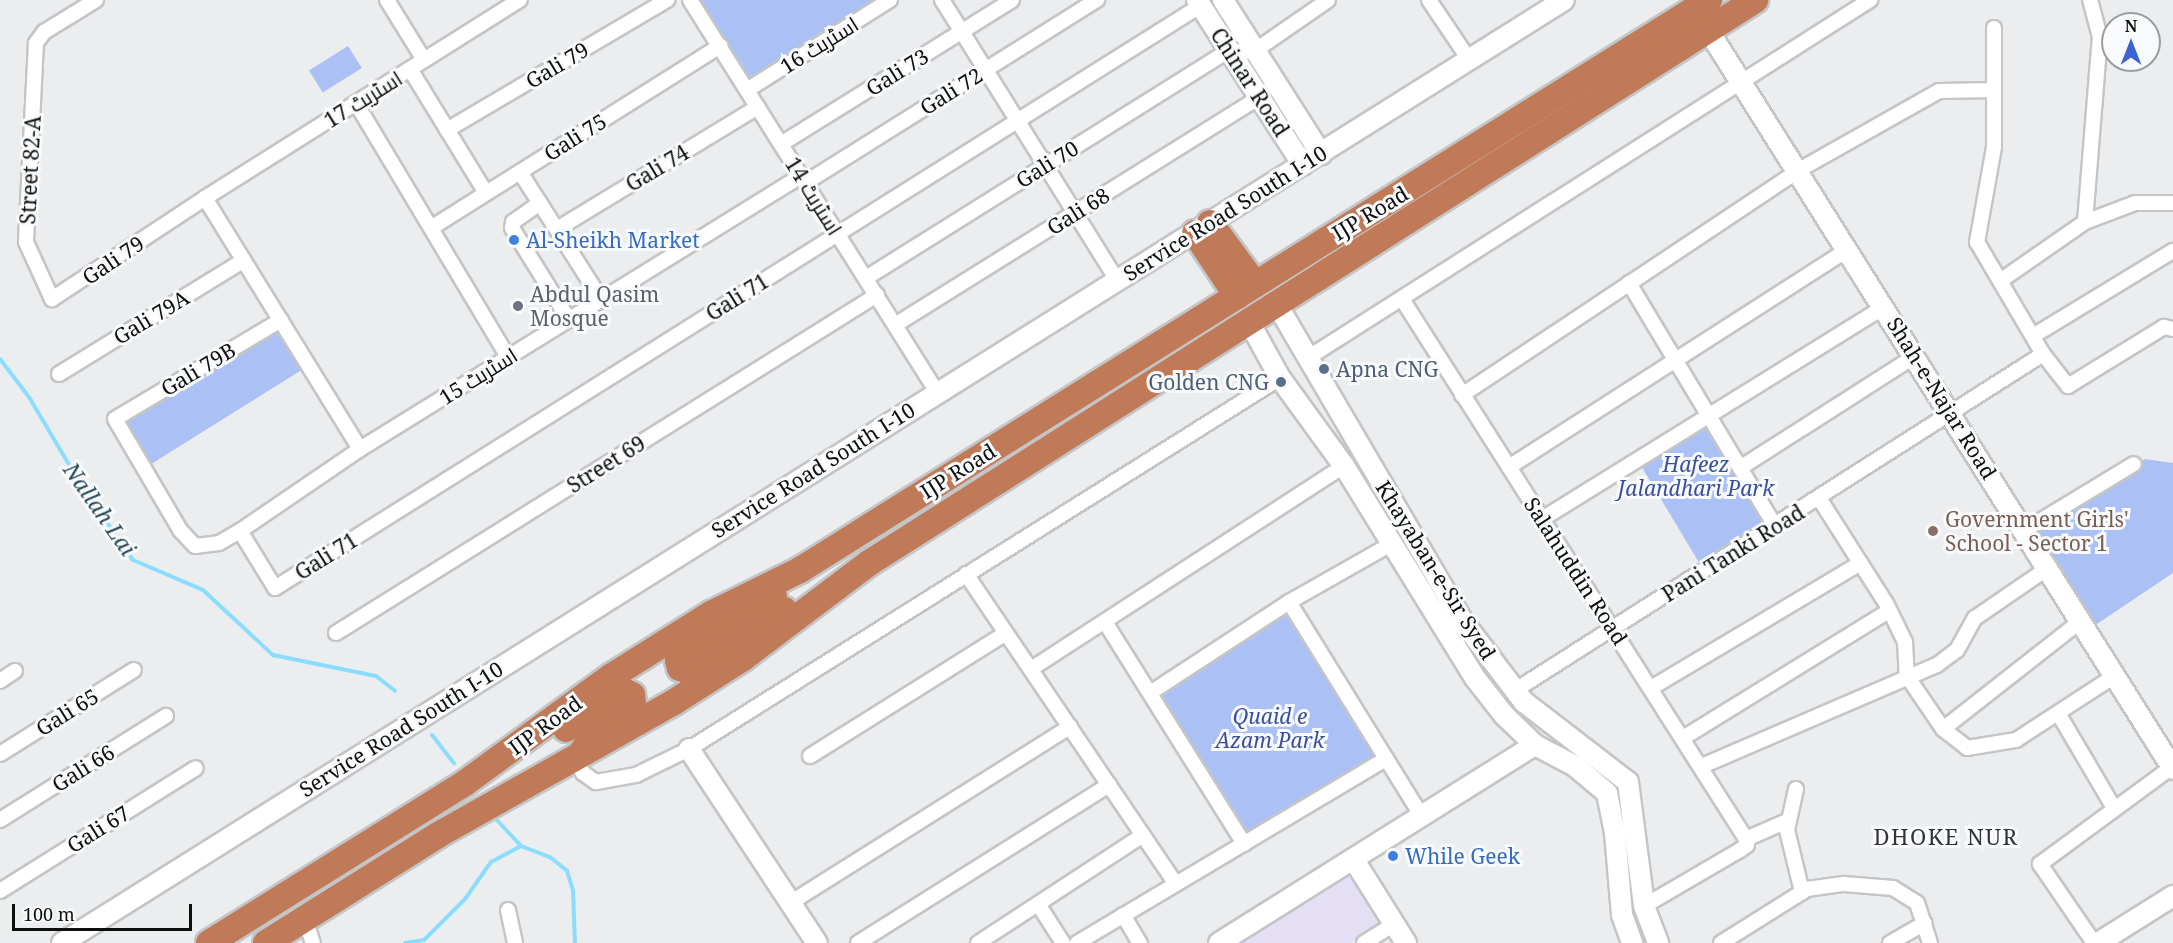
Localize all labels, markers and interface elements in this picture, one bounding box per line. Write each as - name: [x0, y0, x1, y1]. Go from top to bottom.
- street label: اسٹریٹ 16: [775, 11, 863, 79]
- north arrow: [2101, 12, 2161, 72]
- text: N: [2125, 15, 2137, 37]
- street label: Chinar Road: [1206, 23, 1294, 141]
- street label: Gali 79: [521, 36, 593, 94]
- street label: Gali 73: [861, 43, 933, 101]
- street label: Gali 72: [915, 62, 987, 120]
- street label: اسٹریٹ 17: [319, 65, 407, 133]
- street label: Gali 75: [539, 108, 611, 166]
- street label: Street 82-A: [15, 115, 45, 225]
- street label: Gali 70: [1011, 135, 1083, 193]
- street label: Gali 74: [621, 139, 693, 197]
- street label: Service Road South I-10: [1119, 140, 1331, 286]
- street label: اسٹریٹ 14: [780, 152, 848, 240]
- street label: IJP Road: [1328, 181, 1412, 245]
- street label: Gali 68: [1042, 182, 1114, 240]
- place label: Al-Sheikh Market: [526, 227, 700, 253]
- street label: Gali 79: [77, 230, 149, 290]
- marker: Al-Sheikh Market: [507, 233, 521, 247]
- street label: Gali 71: [701, 268, 773, 326]
- place label: Abdul Qasim Mosque: [530, 281, 659, 331]
- street label: Gali 79A: [109, 285, 193, 349]
- marker: Abdul Qasim Mosque: [511, 299, 525, 313]
- street label: Shah-e-Najar Road: [1882, 312, 2002, 484]
- street label: Gali 79B: [156, 337, 240, 401]
- street label: اسٹریٹ 15: [434, 342, 522, 410]
- place label: Apna CNG: [1336, 356, 1438, 382]
- marker: Apna CNG: [1317, 362, 1331, 376]
- place label: Golden CNG: [1148, 369, 1269, 395]
- marker: Golden CNG: [1274, 375, 1288, 389]
- street label: Service Road South I-10: [707, 397, 919, 543]
- street label: Street 69: [562, 430, 650, 498]
- street label: IJP Road: [916, 438, 1000, 504]
- park label: Hafeez Jalandhari Park: [1618, 451, 1774, 501]
- water label: Nallah Lai: [58, 457, 142, 561]
- street label: Khayaban-e-Sir Syed: [1371, 476, 1501, 664]
- street label: Salahuddin Road: [1519, 493, 1633, 649]
- street label: Pani Tanki Road: [1657, 499, 1809, 607]
- place label: Government Girls' School - Sector 1: [1945, 506, 2129, 556]
- marker: Government Girls' School - Sector 1: [1926, 524, 1940, 538]
- street label: Gali 71: [290, 527, 362, 585]
- street label: Service Road South I-10: [295, 656, 507, 802]
- street label: Gali 65: [31, 683, 103, 741]
- street label: IJP Road: [504, 690, 586, 760]
- park label: Quaid e Azam Park: [1216, 703, 1324, 753]
- street label: Gali 66: [47, 739, 119, 797]
- street label: Gali 67: [62, 800, 134, 858]
- district label: DHOKE NUR: [1873, 824, 2019, 850]
- place label: While Geek: [1405, 843, 1520, 869]
- marker: While Geek: [1386, 849, 1400, 863]
- scale bar: [15, 892, 195, 930]
- text: 100 m: [23, 902, 75, 926]

